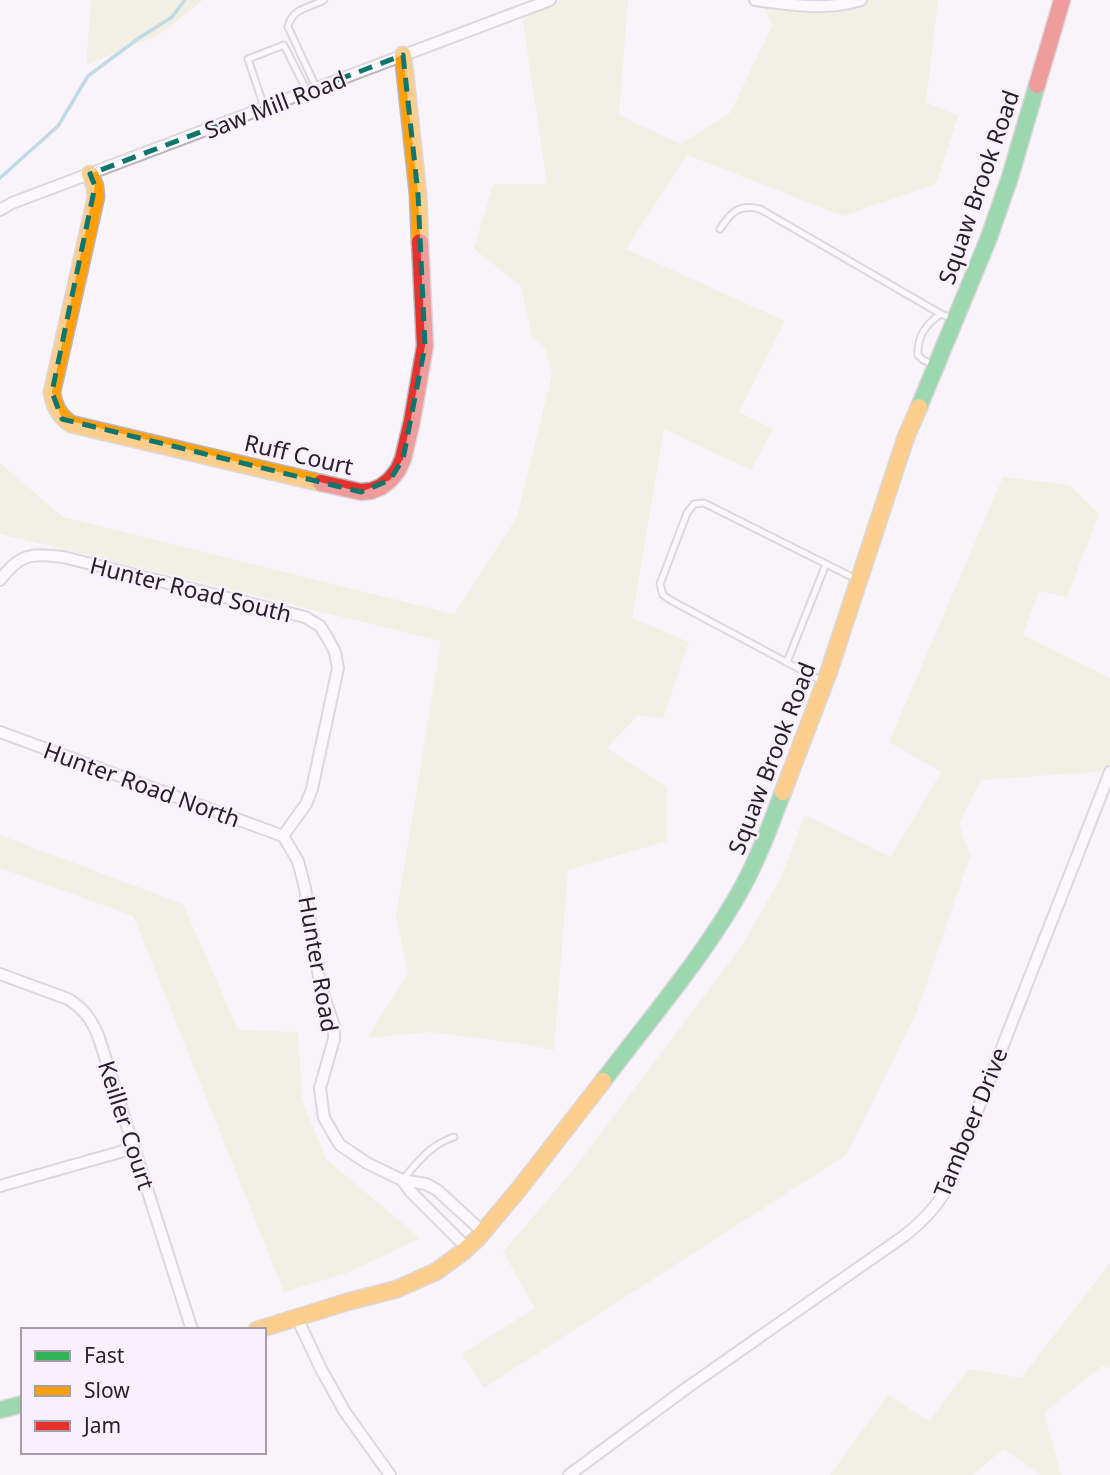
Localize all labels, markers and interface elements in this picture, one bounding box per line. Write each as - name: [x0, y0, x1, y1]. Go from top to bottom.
- street label: Saw Mill Road: [199, 62, 351, 146]
- street label: Squaw Brook Road: [930, 86, 1026, 288]
- street label: Ruff Court: [241, 426, 357, 482]
- street label: Hunter Road South: [87, 548, 295, 630]
- street label: Squaw Brook Road: [720, 657, 822, 859]
- street label: Hunter Road North: [39, 734, 245, 834]
- street label: Hunter Road: [291, 894, 347, 1034]
- street label: Tamboer Drive: [925, 1042, 1015, 1202]
- street label: Keiller Court: [91, 1056, 163, 1194]
- legend: [21, 1328, 266, 1454]
- text: Fast: [84, 1341, 125, 1369]
- text: Slow: [84, 1376, 130, 1404]
- text: Jam: [82, 1411, 121, 1439]

